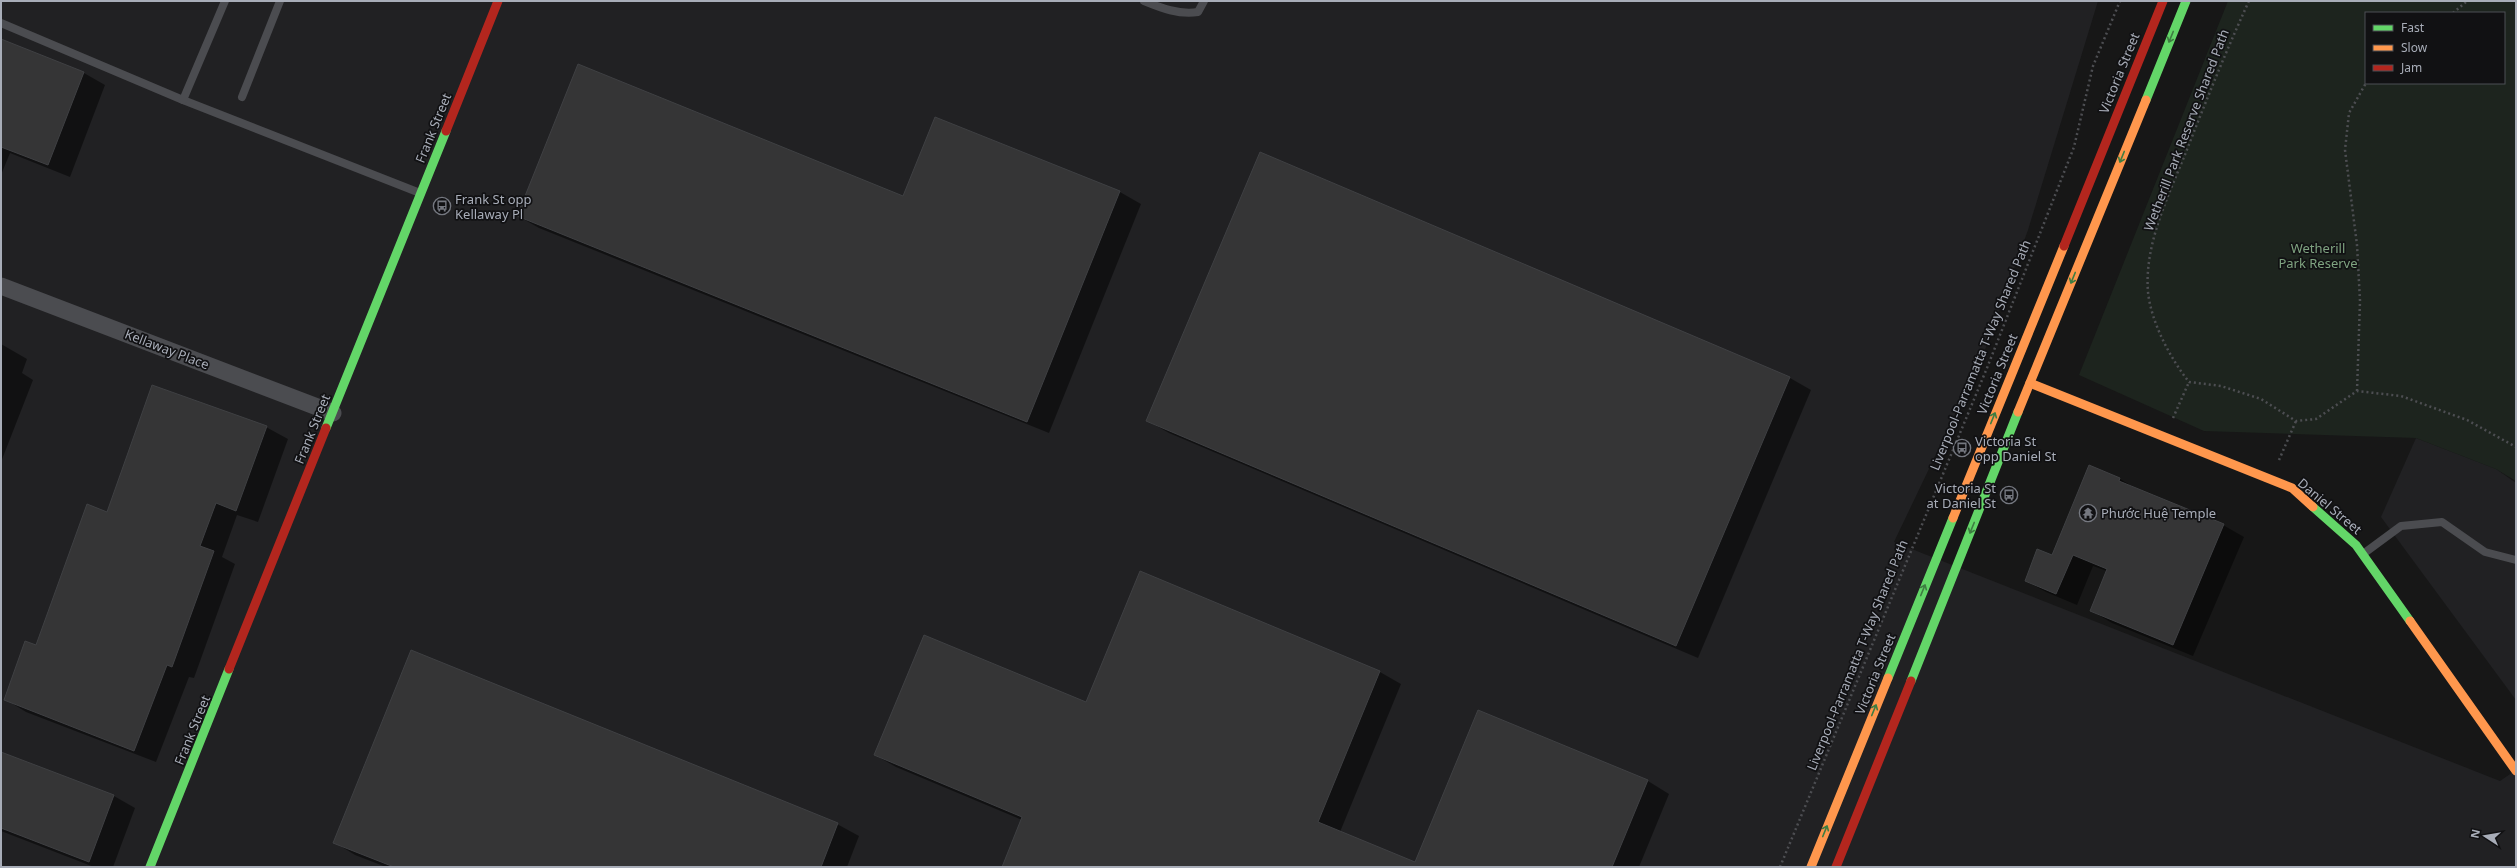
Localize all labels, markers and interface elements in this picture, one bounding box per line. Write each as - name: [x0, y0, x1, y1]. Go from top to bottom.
- legend: [2365, 12, 2505, 84]
- text: Fast: [2401, 19, 2425, 36]
- street label: Wetherill Park Reserve Shared Path: [2139, 27, 2233, 233]
- street label: Victoria Street: [2095, 30, 2143, 116]
- one-way arrow: [2167, 31, 2175, 43]
- text: Slow: [2401, 39, 2428, 56]
- text: Jam: [2400, 59, 2422, 76]
- street label: Frank Street: [411, 90, 455, 166]
- one-way arrow: [2118, 151, 2125, 163]
- place label: Frank St opp Kellaway Pl: [455, 190, 532, 223]
- bus stop icon: Frank St opp Kellaway Pl: [432, 196, 452, 216]
- street label: Liverpool-Parramatta T-Way Shared Path: [1925, 237, 2035, 473]
- park label: Wetherill Park Reserve: [2278, 239, 2358, 272]
- one-way arrow: [2068, 271, 2076, 283]
- street label: Kellaway Place: [122, 325, 212, 373]
- street label: Victoria Street: [1973, 331, 2021, 417]
- street label: Frank Street: [290, 391, 334, 467]
- one-way arrow: [1990, 412, 1998, 424]
- place label: Victoria St opp Daniel St: [1975, 432, 2057, 465]
- bus stop icon: Victoria St opp Daniel St: [1952, 438, 1972, 458]
- street label: Daniel Street: [2294, 474, 2366, 538]
- place label: Victoria St at Daniel St: [1927, 479, 1996, 512]
- bus stop icon: Victoria St at Daniel St: [1999, 485, 2019, 505]
- temple icon: Phước Huệ Temple: [2078, 503, 2098, 523]
- place label: Phước Huệ Temple: [2101, 504, 2216, 522]
- one-way arrow: [1968, 522, 1976, 534]
- street label: Liverpool-Parramatta T-Way Shared Path: [1802, 537, 1912, 773]
- one-way arrow: [1920, 585, 1928, 597]
- street label: Victoria Street: [1851, 631, 1899, 717]
- street label: Frank Street: [170, 692, 214, 768]
- one-way arrow: [1871, 705, 1879, 717]
- north arrow: [2465, 816, 2505, 856]
- one-way arrow: [1822, 825, 1830, 837]
- text: N: [2466, 828, 2483, 840]

